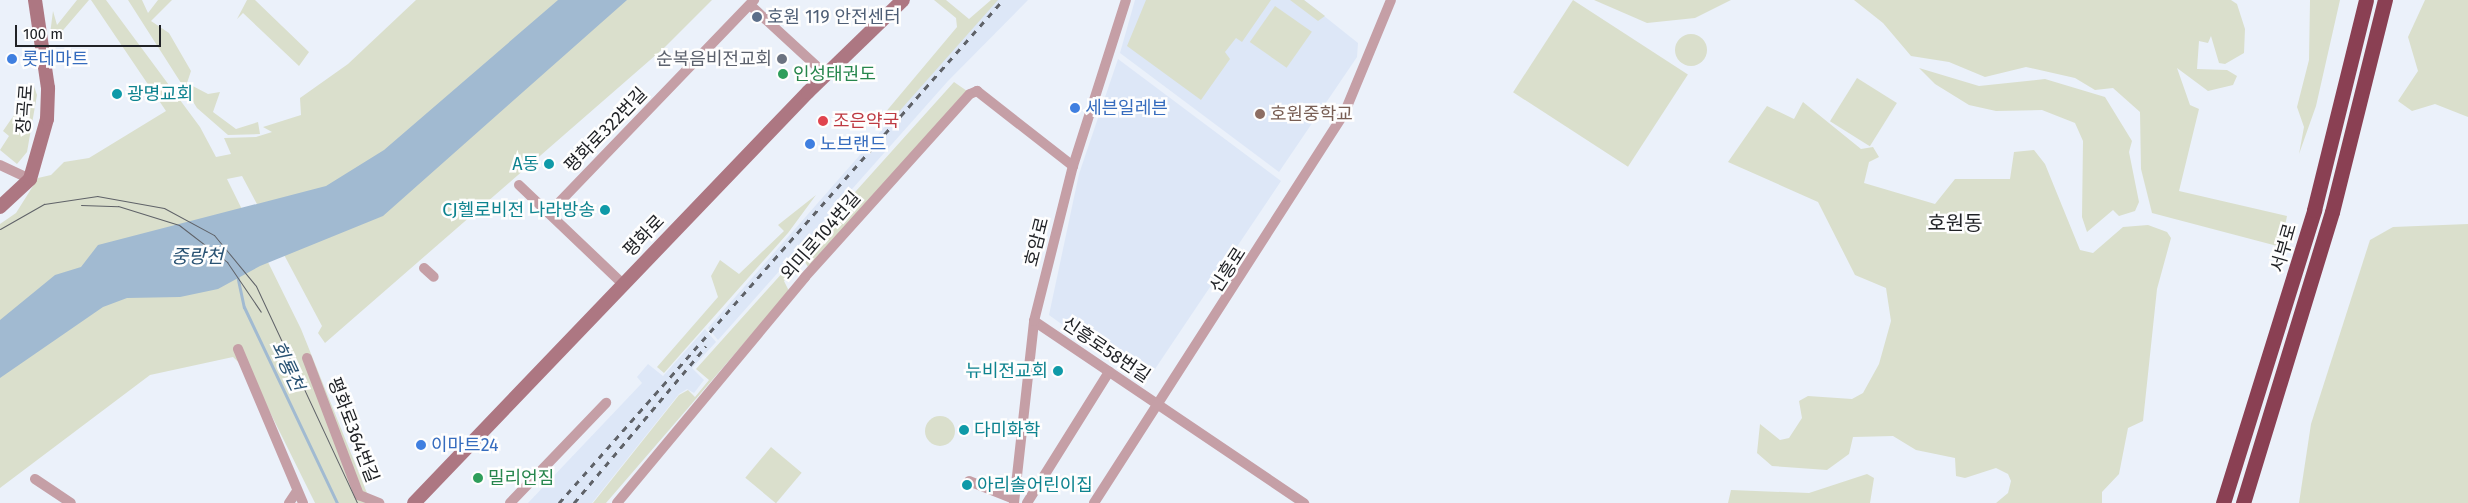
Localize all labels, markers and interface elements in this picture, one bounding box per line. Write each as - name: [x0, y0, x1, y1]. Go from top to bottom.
- place label: 호원 119 안전센터: [767, 6, 901, 28]
- marker: 호원 119 안전센터: [751, 11, 763, 23]
- scale bar: [18, 15, 164, 47]
- text: 100 m: [23, 25, 63, 43]
- place label: 롯데마트: [22, 48, 88, 70]
- place label: 순복음비전교회: [656, 48, 772, 70]
- marker: 롯데마트: [6, 53, 18, 65]
- marker: 순복음비전교회: [776, 53, 788, 65]
- place label: 인성태권도: [793, 63, 876, 85]
- marker: 인성태권도: [777, 68, 789, 80]
- street label: 장곡로: [12, 83, 38, 135]
- place label: 광명교회: [127, 83, 193, 105]
- street label: 평화로322번길: [560, 83, 652, 177]
- marker: 광명교회: [111, 88, 123, 100]
- place label: 세븐일레븐: [1085, 97, 1168, 119]
- marker: 세븐일레븐: [1069, 102, 1081, 114]
- place label: 호원중학교: [1270, 103, 1353, 125]
- marker: 호원중학교: [1254, 108, 1266, 120]
- place label: 조은약국: [833, 110, 899, 132]
- marker: 조은약국: [817, 115, 829, 127]
- place label: 노브랜드: [820, 133, 886, 155]
- marker: 노브랜드: [804, 138, 816, 150]
- place label: A동: [512, 153, 539, 175]
- marker: A동: [543, 158, 555, 170]
- street label: 외미로104번길: [777, 187, 865, 285]
- place label: CJ헬로비전 나라방송: [442, 199, 595, 221]
- marker: CJ헬로비전 나라방송: [599, 204, 611, 216]
- street label: 평화로: [619, 211, 669, 261]
- district label: 호원동: [1927, 211, 1983, 235]
- street label: 호암로: [1021, 215, 1053, 269]
- street label: 서부로: [2267, 221, 2301, 275]
- street label: 신흥로: [1205, 243, 1251, 297]
- water label: 중랑천: [171, 246, 223, 268]
- street label: 신흥로58번길: [1058, 313, 1154, 387]
- water label: 회룡천: [266, 337, 308, 395]
- place label: 뉴비전교회: [965, 360, 1048, 382]
- marker: 뉴비전교회: [1052, 365, 1064, 377]
- street label: 평화로364번길: [323, 374, 383, 486]
- place label: 다미화학: [974, 419, 1040, 441]
- marker: 다미화학: [958, 424, 970, 436]
- place label: 이마트24: [431, 434, 499, 456]
- marker: 이마트24: [415, 439, 427, 451]
- place label: 밀리언짐: [488, 467, 554, 489]
- marker: 밀리언짐: [472, 472, 484, 484]
- place label: 아리솔어린이집: [977, 474, 1093, 496]
- marker: 아리솔어린이집: [961, 479, 973, 491]

